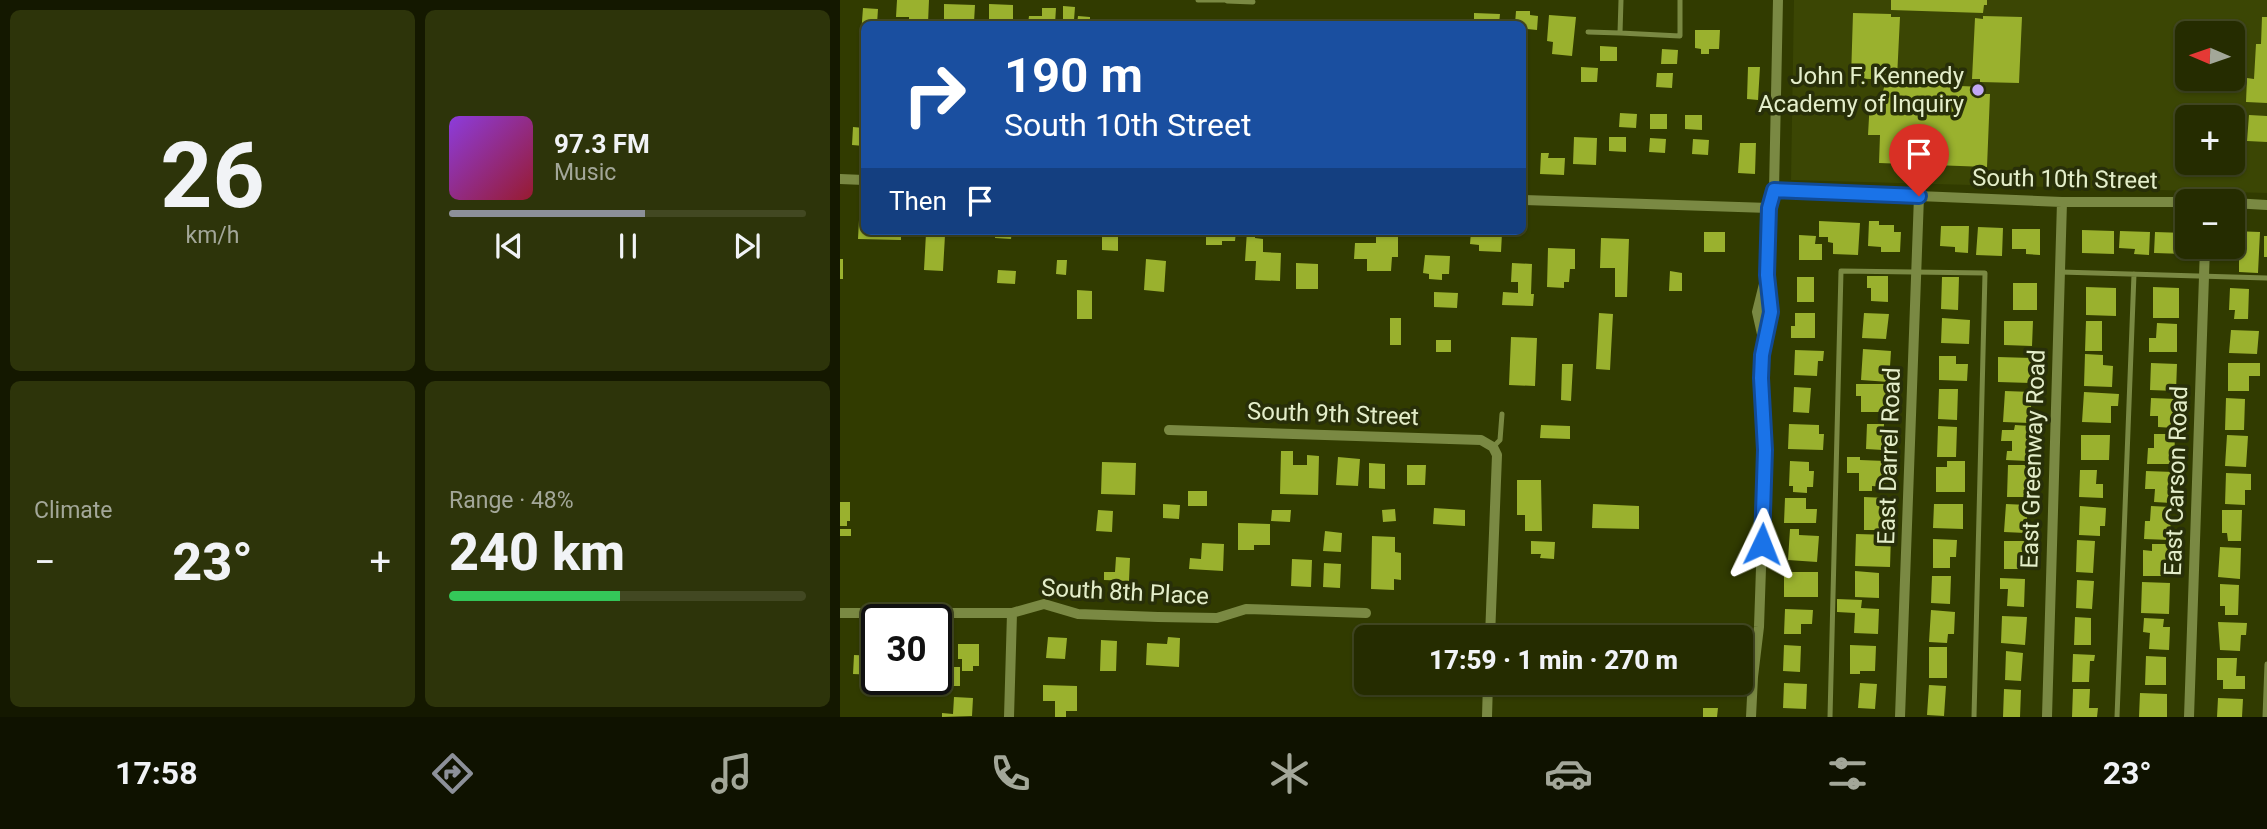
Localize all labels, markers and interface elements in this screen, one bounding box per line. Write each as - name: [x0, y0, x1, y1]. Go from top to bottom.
- north arrow: [2175, 21, 2245, 91]
- map controls: [2175, 21, 2245, 259]
- text: 190 m: [1004, 47, 1143, 104]
- icon: right: [889, 49, 980, 140]
- place label: John F. Kennedy Academy of Inquiry: [1758, 62, 1965, 118]
- marker: John F. Kennedy Academy of Inquiry: [1970, 82, 1986, 98]
- button: +: [2175, 105, 2245, 175]
- text: South 10th Street: [1004, 106, 1251, 144]
- text: 26: [160, 123, 265, 229]
- pin: [1889, 124, 1949, 196]
- text: 97.3 FM: [554, 129, 650, 159]
- icon: arrive: [1900, 135, 1938, 173]
- text: Music: [554, 159, 616, 186]
- street label: South 10th Street: [1972, 163, 2158, 195]
- icon: arrive: [961, 182, 999, 220]
- text: Then: [889, 186, 947, 216]
- button: −: [2175, 189, 2245, 259]
- text: km/h: [186, 222, 240, 249]
- icon: previous: [490, 227, 528, 265]
- icon: pause: [609, 227, 647, 265]
- icon: next: [728, 227, 766, 265]
- street label: East Greenway Road: [2015, 349, 2051, 569]
- street label: East Darrel Road: [1872, 367, 1906, 545]
- street label: East Carson Road: [2159, 386, 2193, 576]
- street label: South 9th Street: [1247, 397, 1420, 431]
- text: Range · 48%: [449, 487, 574, 514]
- text: Climate: [34, 497, 113, 524]
- position arrow: [1725, 507, 1799, 581]
- text: 240 km: [449, 522, 625, 583]
- text: 23°: [172, 532, 253, 593]
- text: −: [34, 540, 56, 584]
- text: +: [369, 540, 391, 584]
- street label: South 8th Place: [1040, 574, 1210, 610]
- speed limit sign: 30: [861, 604, 952, 695]
- text: 17:59 · 1 min · 270 m: [1429, 645, 1678, 675]
- icon: directions: [428, 749, 477, 798]
- icon: music: [707, 749, 756, 798]
- icon: phone: [986, 749, 1035, 798]
- icon: climate: [1265, 749, 1314, 798]
- icon: car: [1544, 749, 1593, 798]
- icon: filters: [1823, 749, 1872, 798]
- text: 17:58: [115, 754, 198, 792]
- text: 23°: [2103, 754, 2152, 792]

